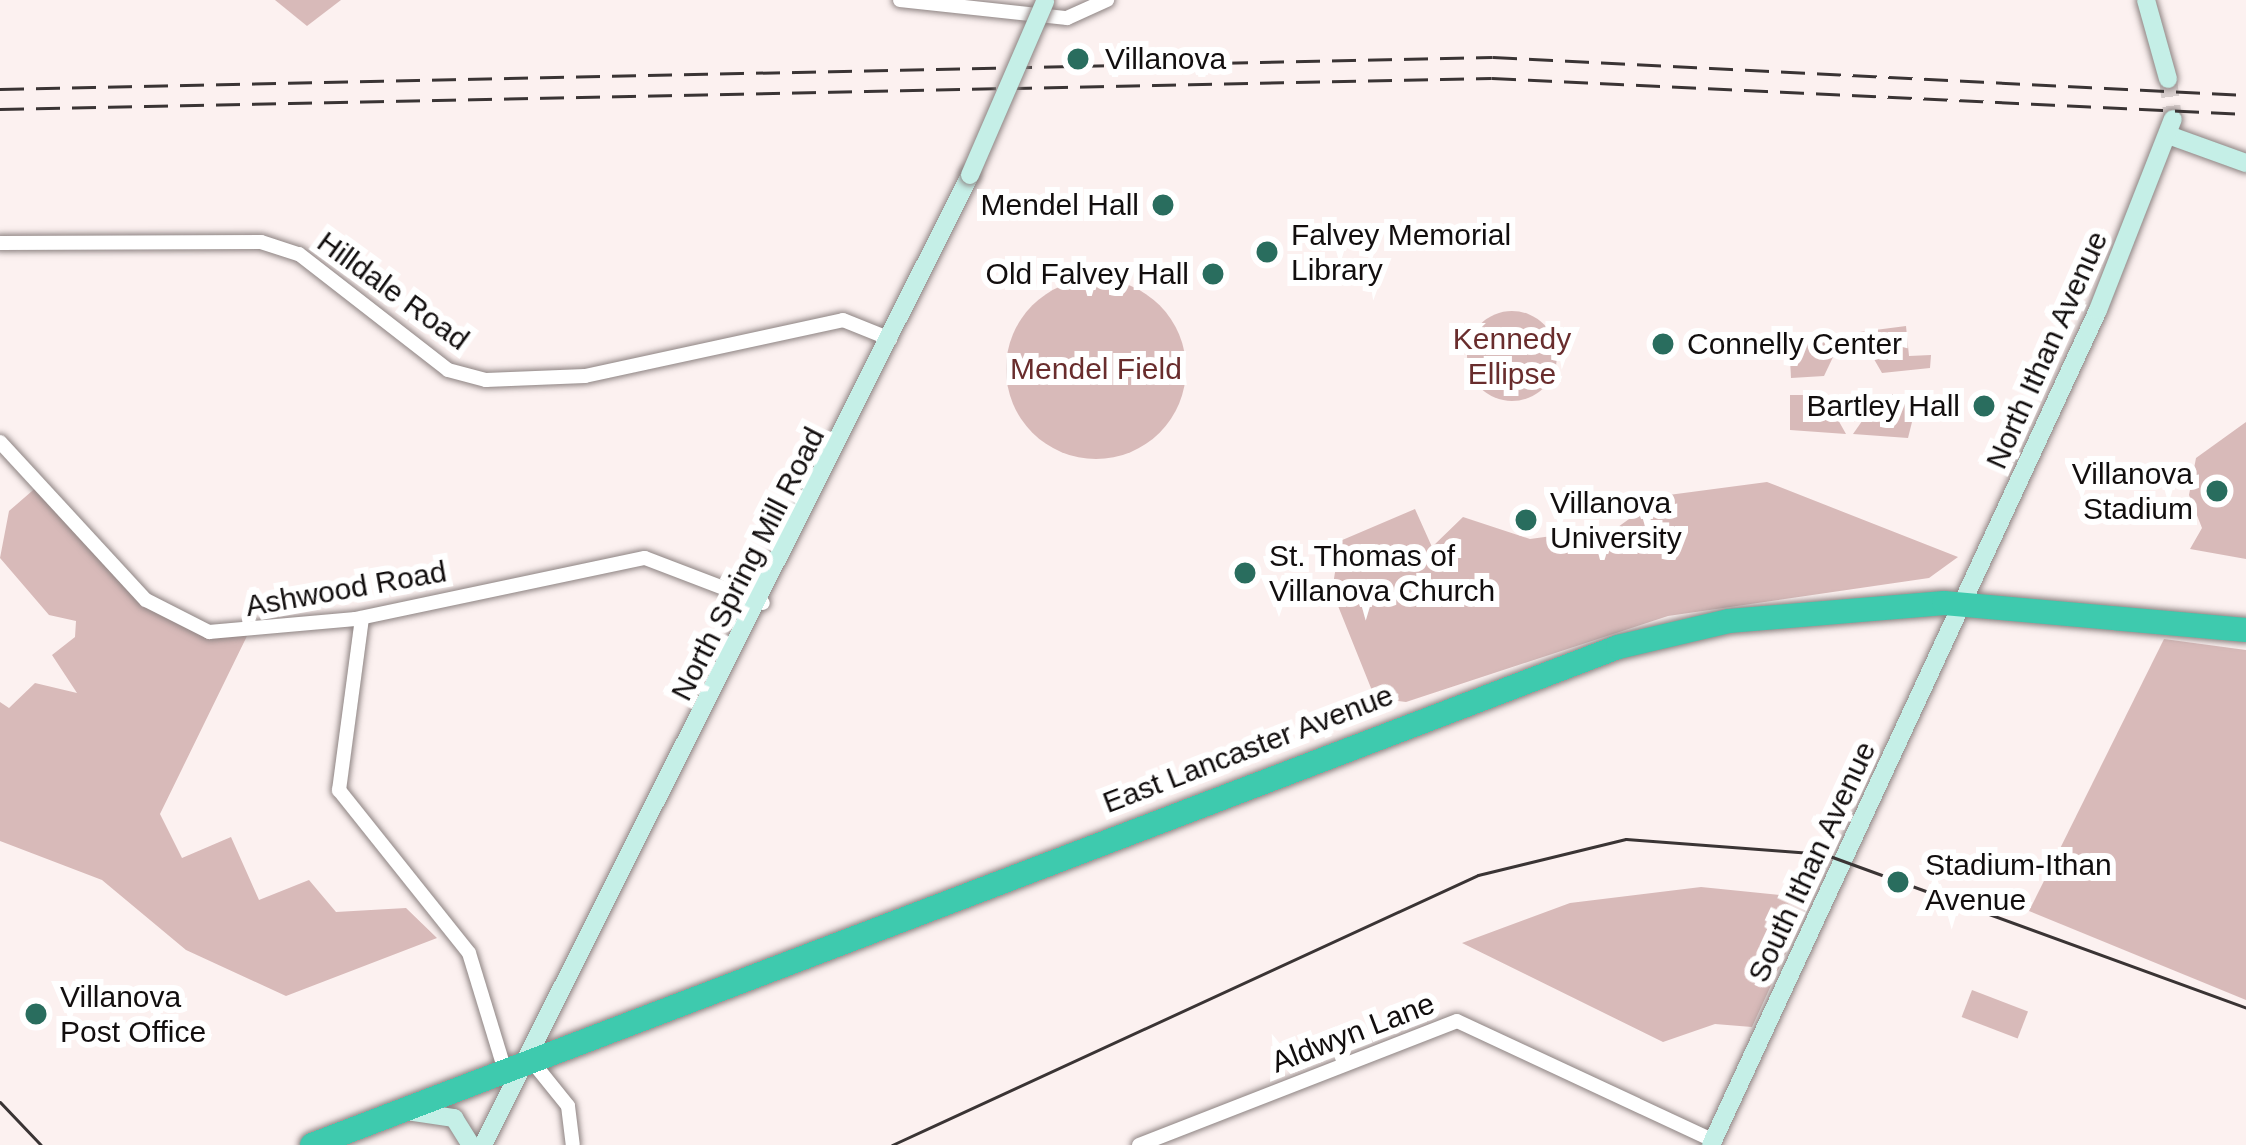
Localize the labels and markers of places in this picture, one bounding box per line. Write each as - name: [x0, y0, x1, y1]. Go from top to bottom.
- place label: Villanova: [1105, 41, 1226, 77]
- marker: Villanova: [1062, 43, 1094, 75]
- place label: Mendel Hall: [981, 187, 1139, 223]
- marker: Mendel Hall: [1150, 192, 1176, 218]
- place label: Falvey Memorial Library: [1291, 217, 1511, 288]
- marker: Falvey Memorial Library: [1254, 239, 1280, 265]
- place label: Old Falvey Hall: [986, 256, 1189, 292]
- marker: Old Falvey Hall: [1200, 261, 1226, 287]
- place label: Connelly Center: [1687, 326, 1902, 362]
- marker: Connelly Center: [1650, 331, 1676, 357]
- place label: Bartley Hall: [1807, 388, 1960, 424]
- marker: Bartley Hall: [1971, 393, 1997, 419]
- place label: Villanova Stadium: [2072, 456, 2193, 526]
- marker: Villanova Stadium: [2204, 478, 2230, 504]
- place label: Villanova University: [1550, 485, 1682, 556]
- marker: Villanova University: [1513, 507, 1539, 533]
- place label: St. Thomas of Villanova Church: [1269, 538, 1495, 608]
- marker: St. Thomas of Villanova Church: [1232, 560, 1258, 586]
- place label: Stadium-Ithan Avenue: [1925, 847, 2112, 918]
- marker: Stadium-Ithan Avenue: [1882, 866, 1914, 898]
- place label: Villanova Post Office: [60, 979, 206, 1050]
- marker: Villanova Post Office: [23, 1001, 49, 1027]

